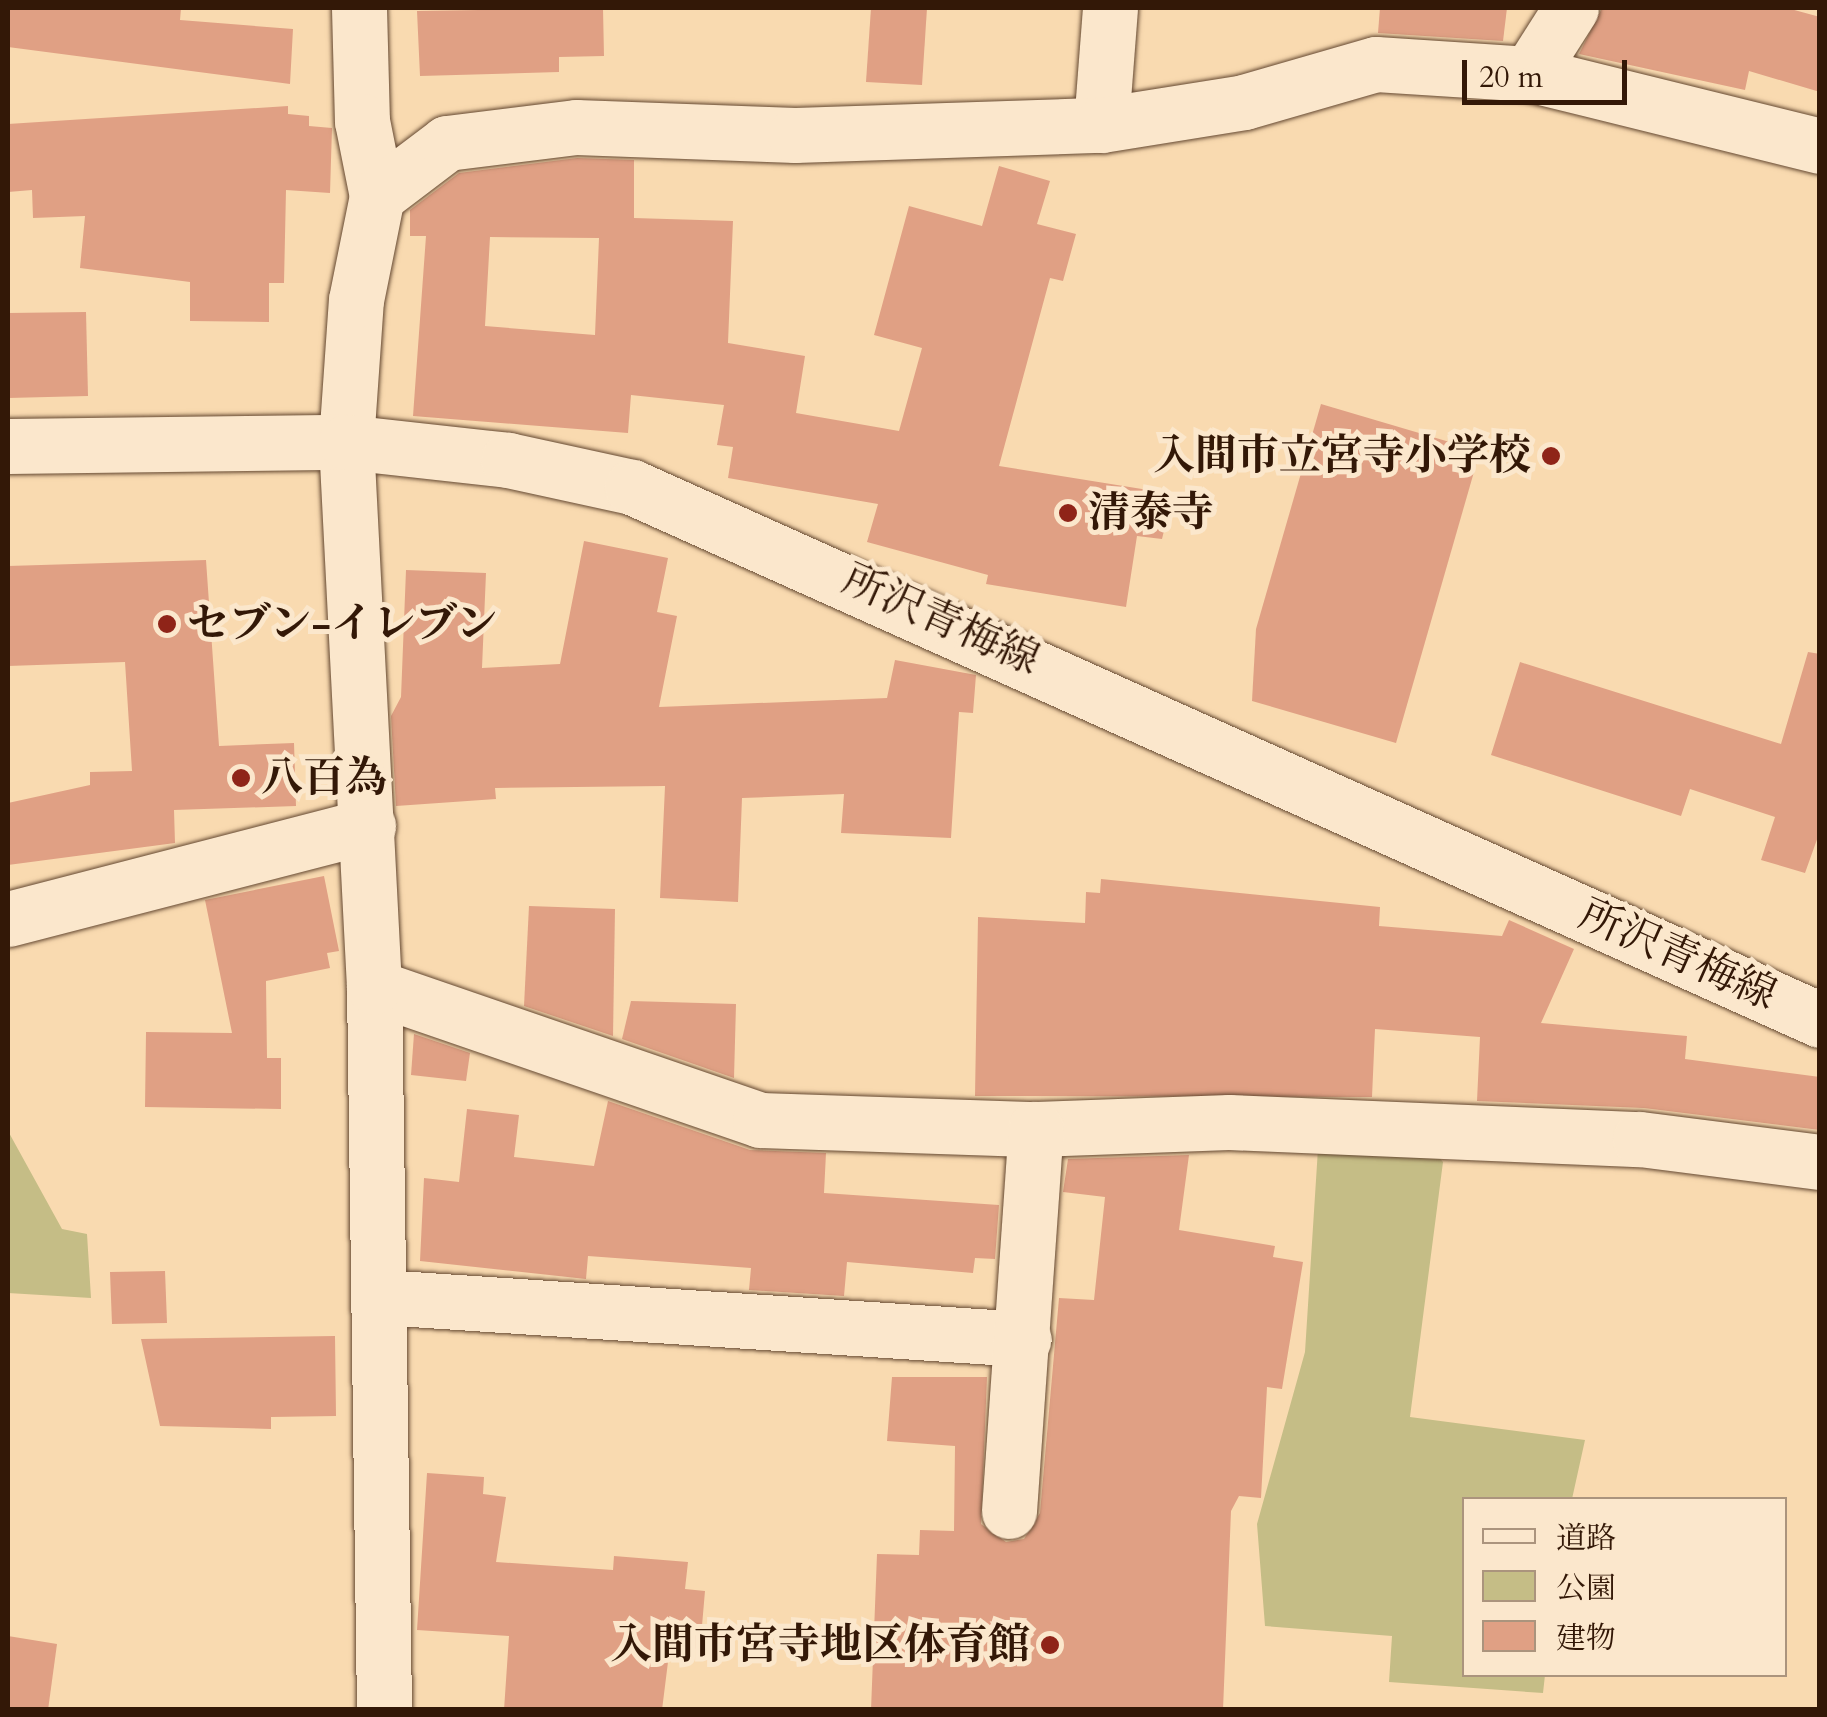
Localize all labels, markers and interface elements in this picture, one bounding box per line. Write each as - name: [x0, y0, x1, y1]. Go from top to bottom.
- scale bar: [1467, 40, 1632, 102]
- text: 20 m: [1479, 57, 1543, 98]
- place label: 入間市立宮寺小学校: [1153, 431, 1531, 481]
- marker: 入間市立宮寺小学校: [1540, 445, 1562, 467]
- place label: 清泰寺: [1088, 488, 1214, 538]
- marker: 清泰寺: [1057, 502, 1079, 524]
- street label: 所沢青梅線: [835, 554, 1047, 686]
- place label: セブン-イレブン: [187, 599, 501, 649]
- marker: セブン-イレブン: [156, 613, 178, 635]
- place label: 八百為: [261, 753, 387, 803]
- marker: 八百為: [230, 767, 252, 789]
- street label: 所沢青梅線: [1572, 889, 1784, 1021]
- legend: [1462, 1497, 1787, 1677]
- text: 道路: [1556, 1518, 1616, 1559]
- text: 公園: [1556, 1568, 1616, 1609]
- text: 建物: [1556, 1618, 1616, 1659]
- place label: 入間市宮寺地区体育館: [610, 1620, 1030, 1670]
- marker: 入間市宮寺地区体育館: [1039, 1634, 1061, 1656]

